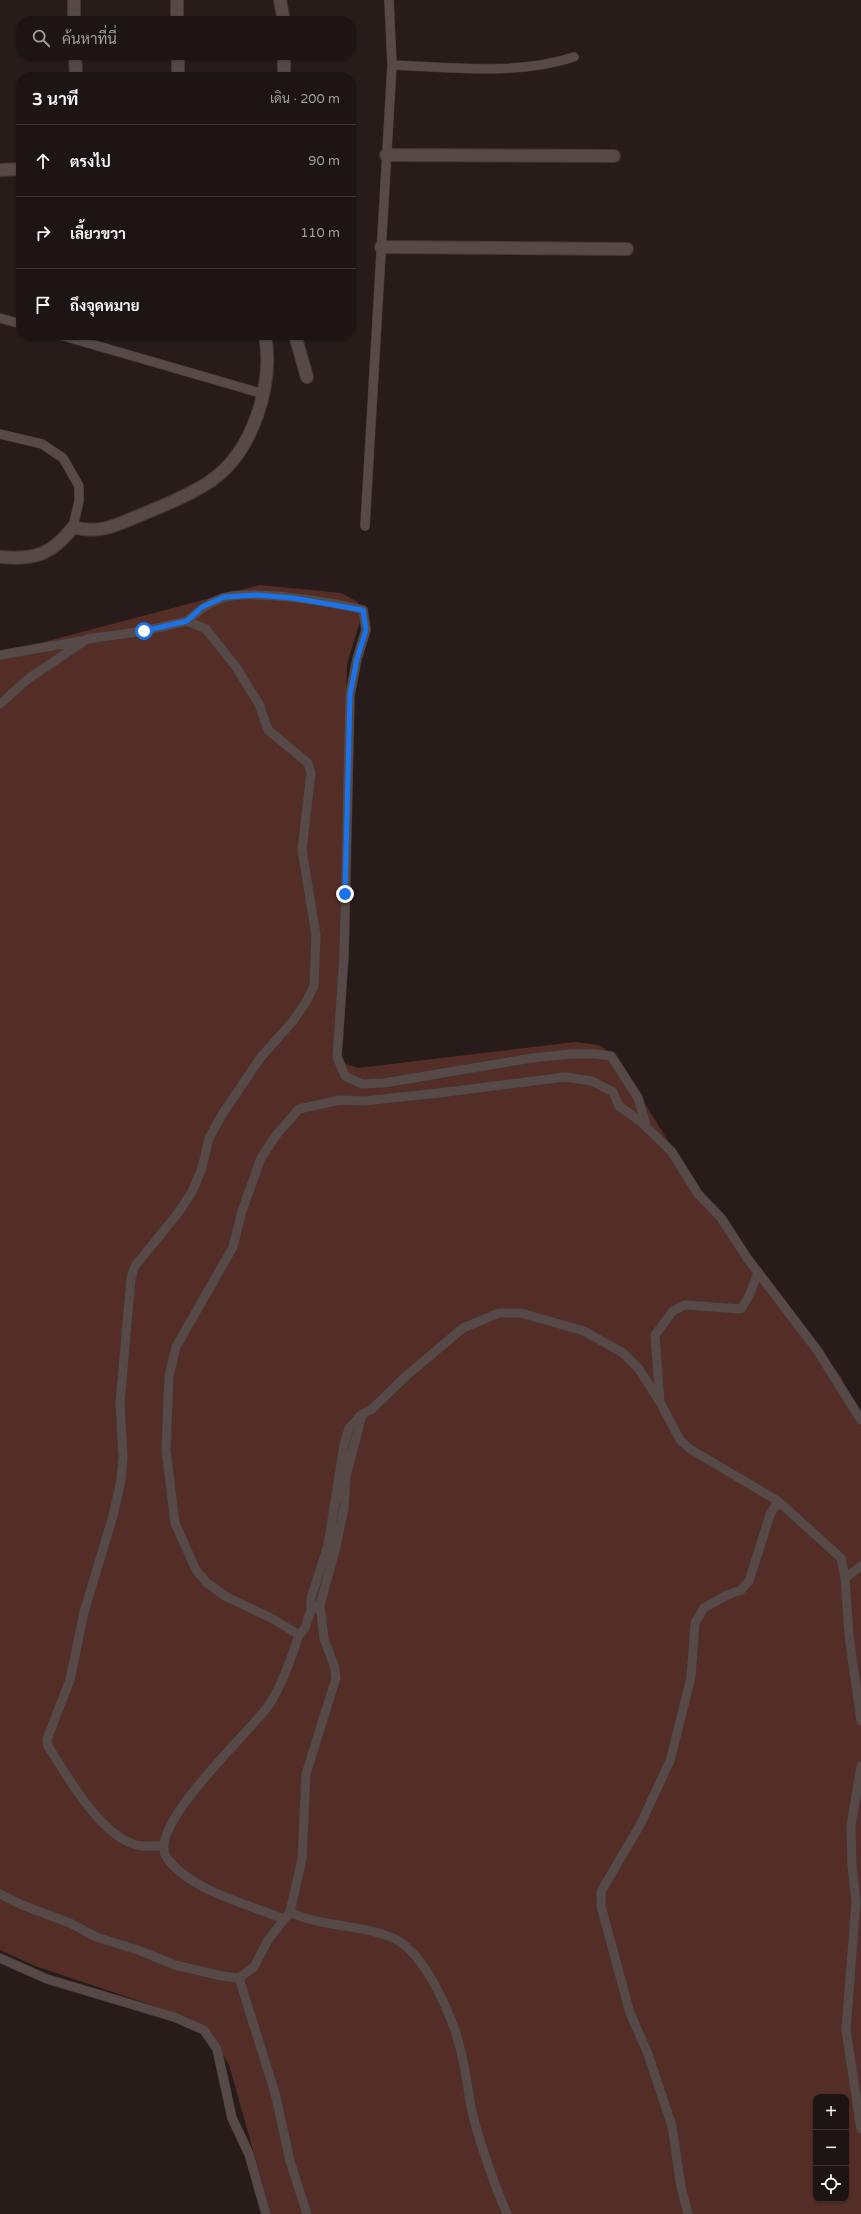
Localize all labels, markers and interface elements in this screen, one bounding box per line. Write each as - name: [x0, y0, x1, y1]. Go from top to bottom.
- search box: [16, 16, 356, 60]
- icon: search: [30, 27, 52, 49]
- text: ค้นหาที่นี่: [62, 30, 117, 48]
- text: 3 นาที: [32, 89, 78, 110]
- text: เดิน · 200 m: [270, 91, 340, 107]
- icon: ahead: [32, 150, 54, 172]
- text: ตรงไป: [70, 153, 111, 171]
- text: 90 m: [308, 153, 340, 169]
- icon: right: [32, 222, 54, 244]
- text: เลี้ยวขวา: [70, 225, 126, 243]
- text: 110 m: [300, 225, 340, 241]
- icon: arrive: [32, 294, 54, 316]
- text: ถึงจุดหมาย: [70, 297, 140, 315]
- route start: [135, 622, 153, 640]
- route end: [336, 885, 354, 903]
- map controls: [813, 2094, 849, 2202]
- button: +: [813, 2094, 849, 2130]
- button: −: [813, 2130, 849, 2166]
- button: locate: [813, 2166, 849, 2202]

